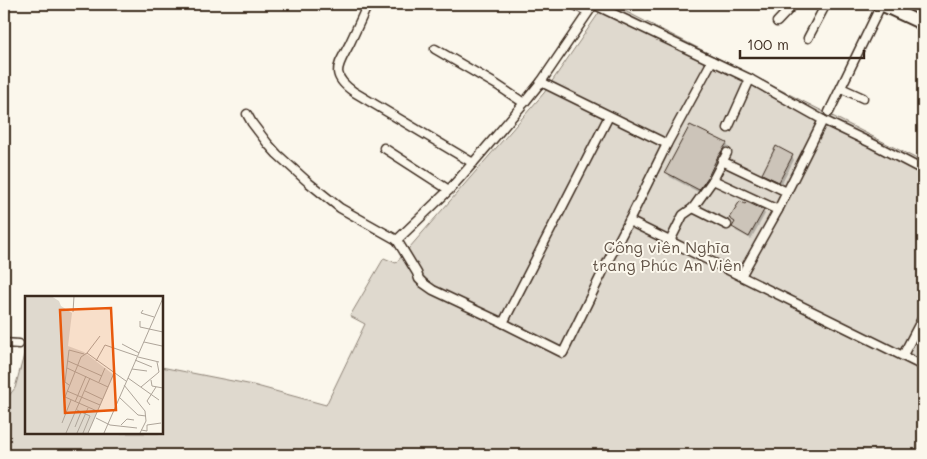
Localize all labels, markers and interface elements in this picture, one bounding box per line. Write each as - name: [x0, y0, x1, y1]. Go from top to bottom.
- scale bar: [740, 28, 863, 60]
- text: 100 m: [747, 34, 789, 54]
- park label: Công viên Nghĩa trang Phúc An Viên: [592, 236, 742, 275]
- inset map: [25, 296, 162, 434]

